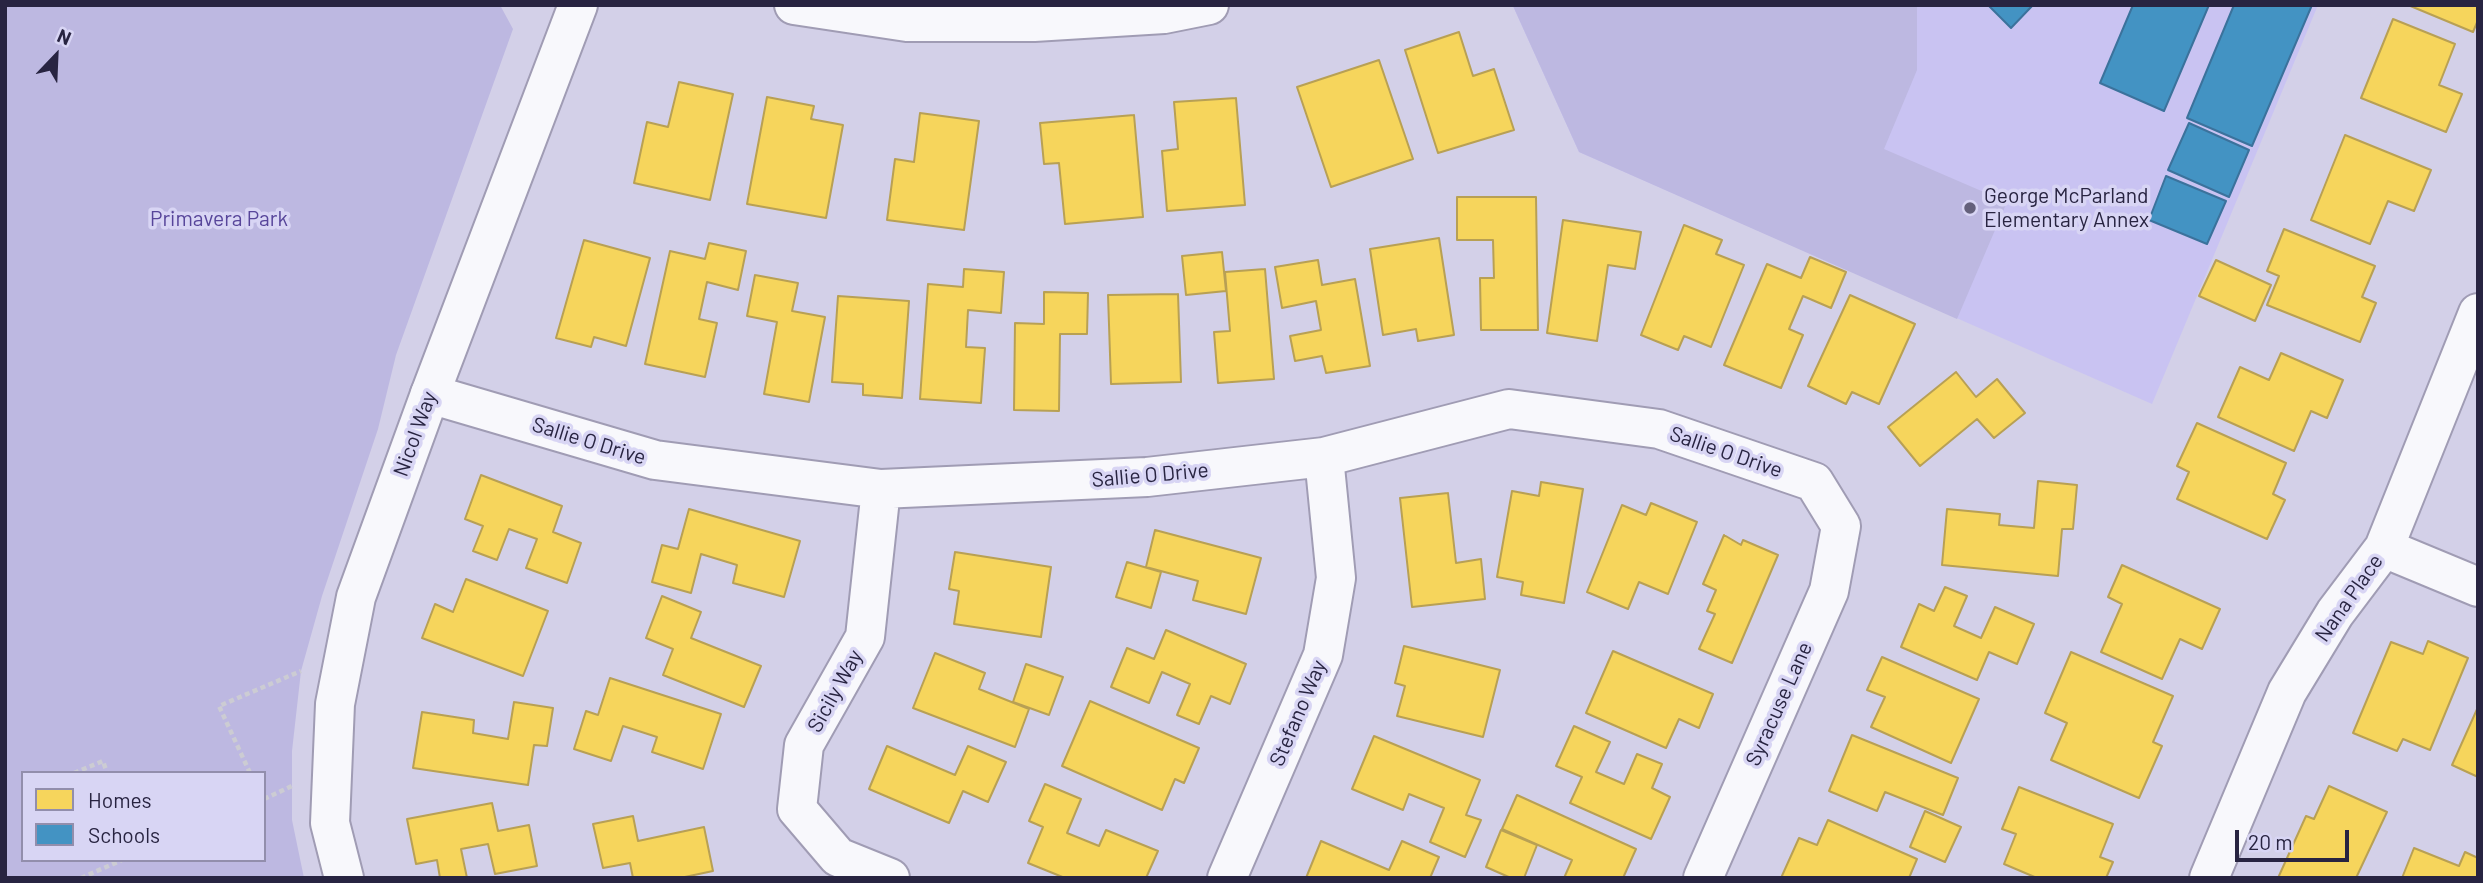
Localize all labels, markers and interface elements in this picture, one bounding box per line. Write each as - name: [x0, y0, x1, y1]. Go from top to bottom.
- north arrow: [21, 21, 91, 91]
- text: N: [54, 23, 75, 49]
- place label: George McParland Elementary Annex: [1984, 183, 2149, 233]
- marker: George McParland Elementary Annex: [1962, 200, 1978, 216]
- park label: Primavera Park: [150, 206, 288, 232]
- street label: Nicol Way: [388, 388, 442, 480]
- street label: Sallie O Drive: [529, 412, 649, 470]
- street label: Sallie O Drive: [1666, 421, 1786, 483]
- street label: Sallie O Drive: [1090, 457, 1210, 493]
- street label: Nana Place: [2310, 549, 2388, 647]
- street label: Syracuse Lane: [1740, 638, 1818, 770]
- street label: Sicily Way: [802, 645, 868, 737]
- street label: Stefano Way: [1264, 656, 1332, 770]
- legend: [21, 771, 266, 862]
- text: Homes: [88, 787, 152, 812]
- scale bar: [2238, 816, 2352, 860]
- text: Schools: [88, 822, 160, 847]
- text: 20 m: [2248, 829, 2293, 854]

